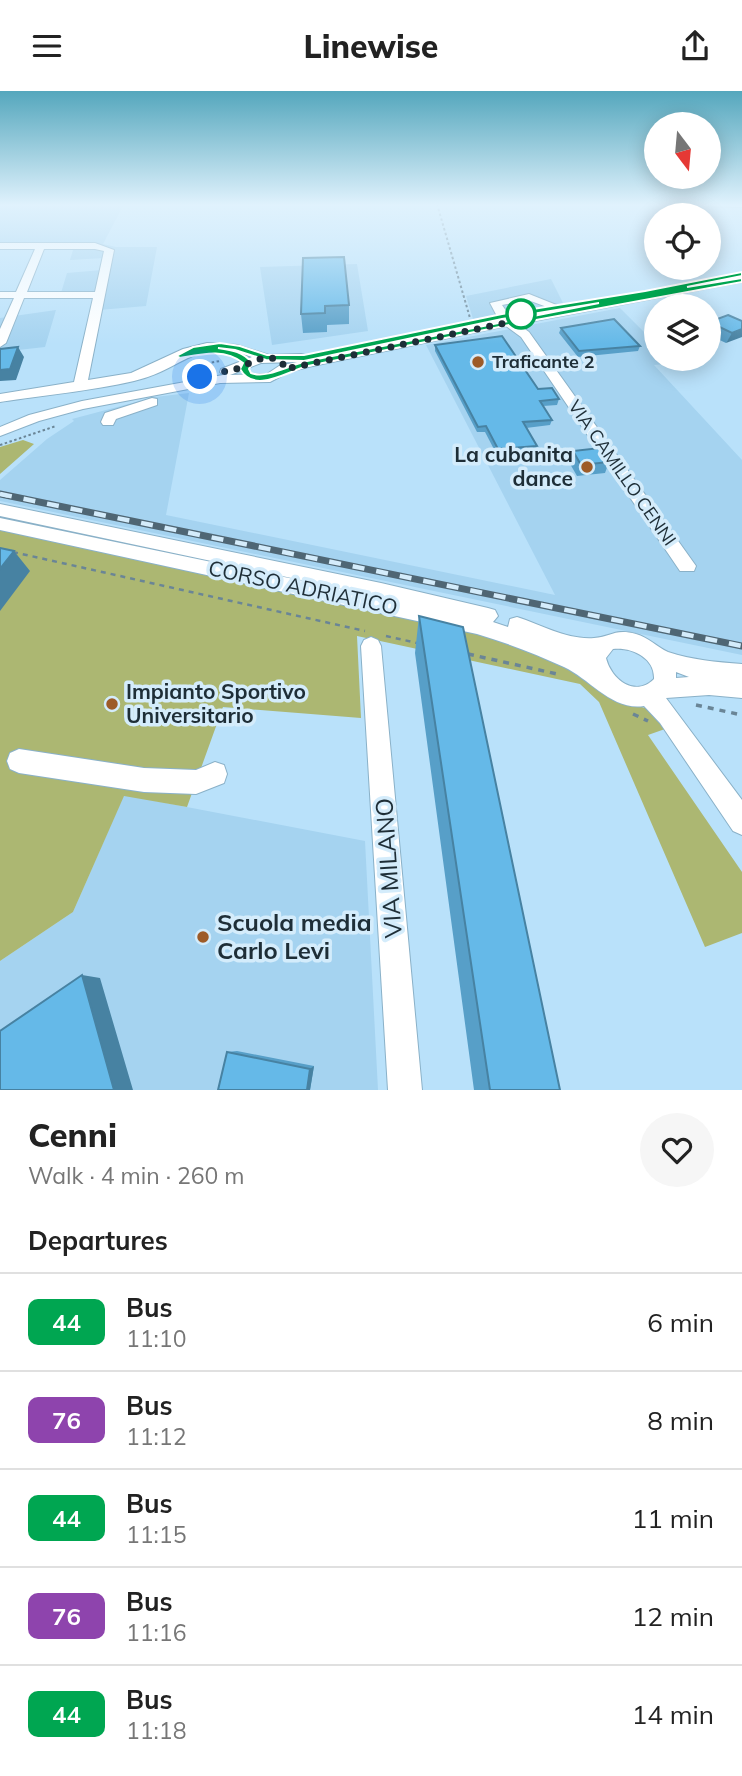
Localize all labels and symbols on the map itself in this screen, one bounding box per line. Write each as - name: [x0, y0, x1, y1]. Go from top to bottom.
- north arrow: [644, 112, 721, 189]
- unlabelled marker: [506, 299, 536, 329]
- place label: Traficante 2: [492, 350, 595, 373]
- marker: Traficante 2: [470, 354, 486, 370]
- your location: [182, 359, 217, 394]
- street label: VIA CAMILLO CENNI: [564, 395, 681, 550]
- place label: La cubanita dance: [454, 441, 573, 491]
- marker: La cubanita dance: [579, 459, 595, 475]
- street label: CORSO ADRIATICO: [206, 554, 400, 620]
- place label: Impianto Sportivo Universitario: [126, 678, 306, 728]
- marker: Impianto Sportivo Universitario: [104, 696, 120, 712]
- street label: VIA MILANO: [368, 797, 408, 939]
- place label: Scuola media Carlo Levi: [217, 907, 372, 965]
- marker: Scuola media Carlo Levi: [195, 929, 211, 945]

